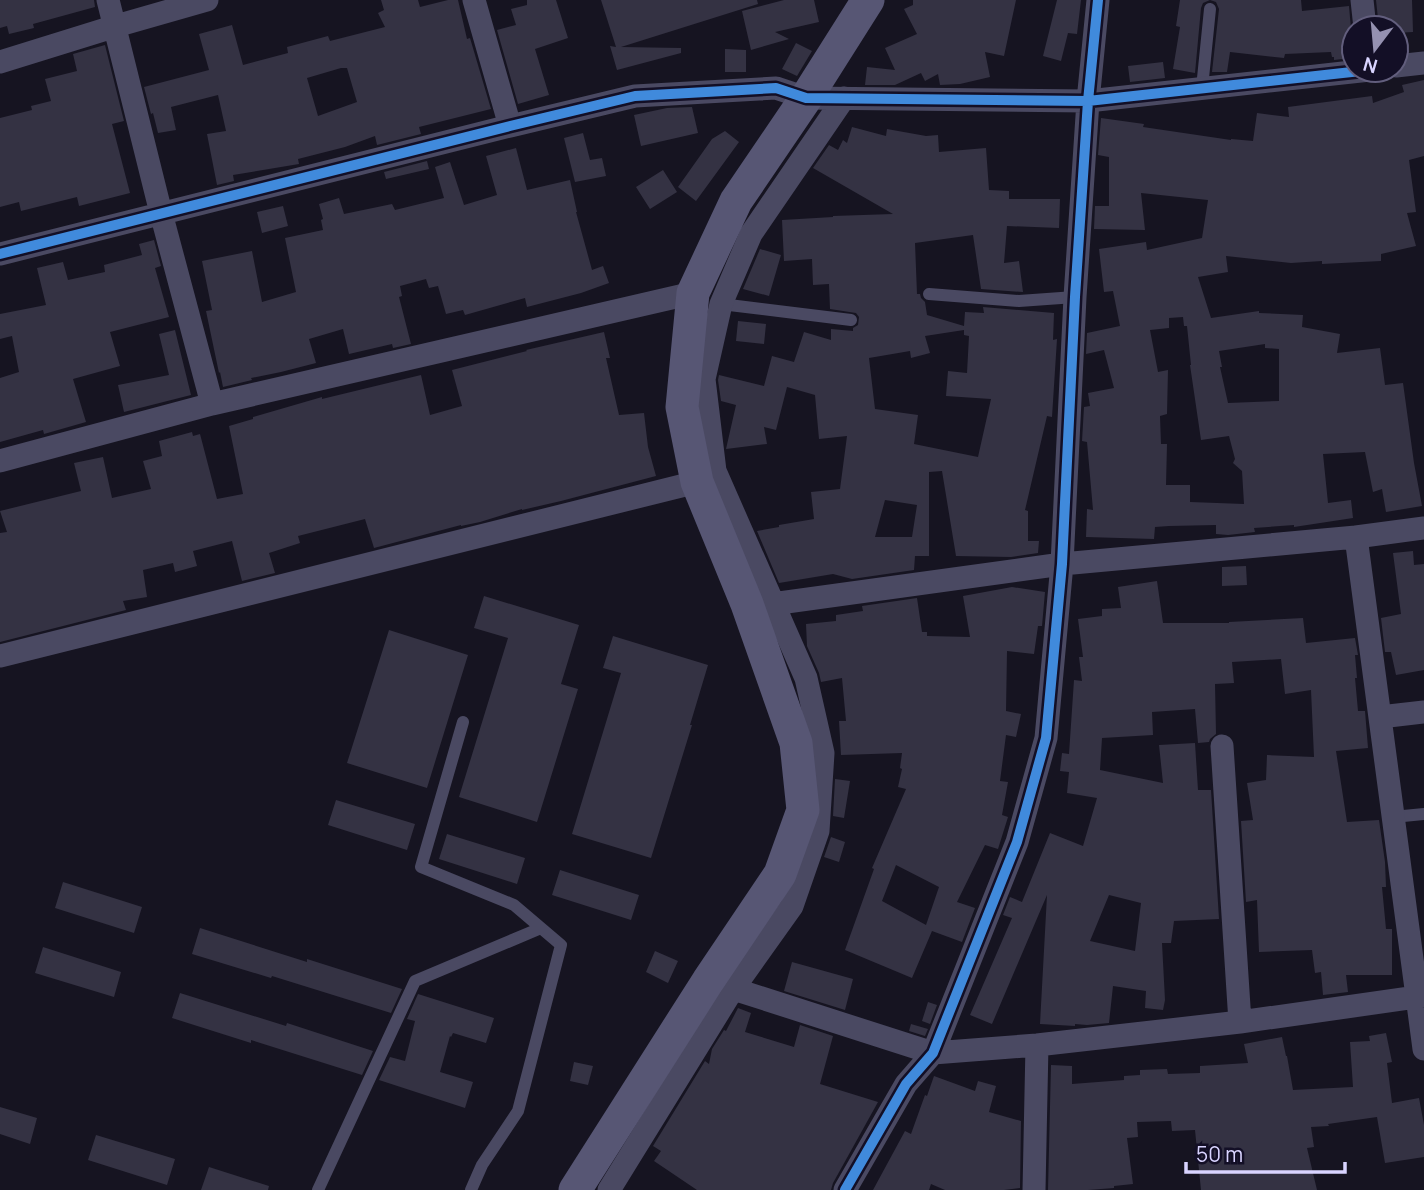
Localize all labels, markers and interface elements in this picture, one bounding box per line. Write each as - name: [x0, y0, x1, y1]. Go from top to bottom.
- north arrow: [1340, 14, 1410, 84]
- text: N: [1360, 51, 1380, 80]
- scale bar: [1186, 1130, 1345, 1174]
- text: 50 m: [1196, 1140, 1243, 1168]

